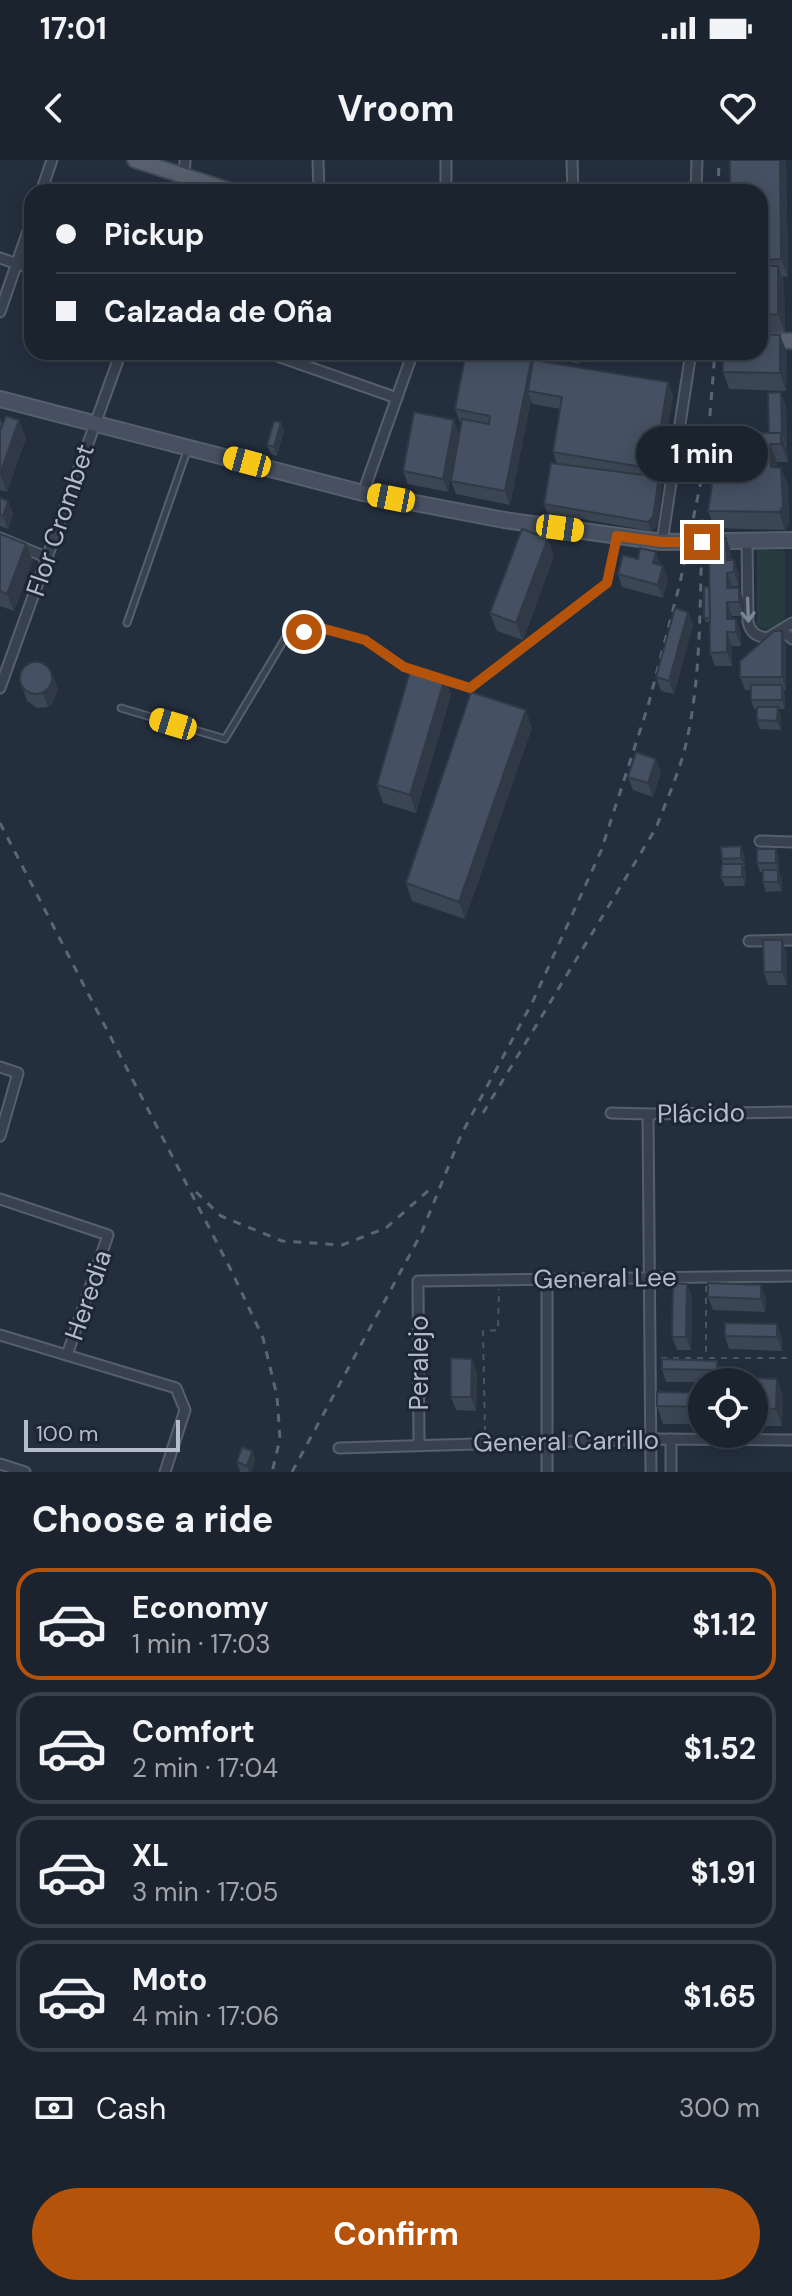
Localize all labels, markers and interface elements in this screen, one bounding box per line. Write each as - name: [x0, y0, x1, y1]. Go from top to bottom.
- text: 17:01: [40, 9, 107, 48]
- text: Vroom: [338, 85, 454, 132]
- icon: back: [32, 86, 76, 130]
- icon: heart: [716, 86, 760, 130]
- text: Pickup: [104, 215, 204, 254]
- text: Calzada de Oña: [104, 292, 333, 331]
- callout: 1 min: [636, 426, 768, 482]
- text: 1 min: [670, 437, 734, 471]
- street label: Flor Crombet: [18, 439, 102, 601]
- car: [221, 444, 273, 480]
- car: [365, 482, 417, 514]
- car: [535, 513, 585, 543]
- route end: [684, 524, 720, 560]
- one-way arrow: [740, 596, 756, 623]
- route start: [286, 614, 322, 650]
- car: [147, 706, 199, 742]
- street label: Plácido: [657, 1095, 745, 1131]
- street label: Heredia: [57, 1245, 119, 1345]
- street label: General Lee: [533, 1260, 677, 1296]
- street label: Peralejo: [402, 1315, 436, 1411]
- map controls: [688, 1368, 768, 1448]
- button: locate: [688, 1368, 768, 1448]
- scale bar: [24, 1416, 180, 1452]
- text: 100 m: [36, 1419, 98, 1448]
- street label: General Carrillo: [473, 1422, 659, 1460]
- text: Choose a ride: [32, 1496, 273, 1543]
- icon: car: [36, 1588, 108, 1660]
- text: Economy: [132, 1588, 269, 1627]
- text: $1.12: [692, 1605, 756, 1644]
- text: 1 min · 17:03: [132, 1627, 271, 1661]
- icon: car: [36, 1712, 108, 1784]
- text: Comfort: [132, 1712, 255, 1751]
- text: $1.52: [684, 1729, 756, 1768]
- text: 2 min · 17:04: [132, 1751, 278, 1785]
- icon: car: [36, 1836, 108, 1908]
- text: XL: [132, 1836, 169, 1875]
- text: $1.91: [691, 1853, 756, 1892]
- text: 3 min · 17:05: [132, 1875, 278, 1909]
- icon: car: [36, 1960, 108, 2032]
- text: Moto: [132, 1960, 207, 1999]
- text: $1.65: [683, 1977, 756, 2016]
- text: 4 min · 17:06: [132, 1999, 279, 2033]
- icon: cash: [32, 2086, 76, 2130]
- text: Cash: [96, 2089, 166, 2128]
- text: 300 m: [679, 2091, 760, 2125]
- button: Confirm: [32, 2188, 760, 2280]

